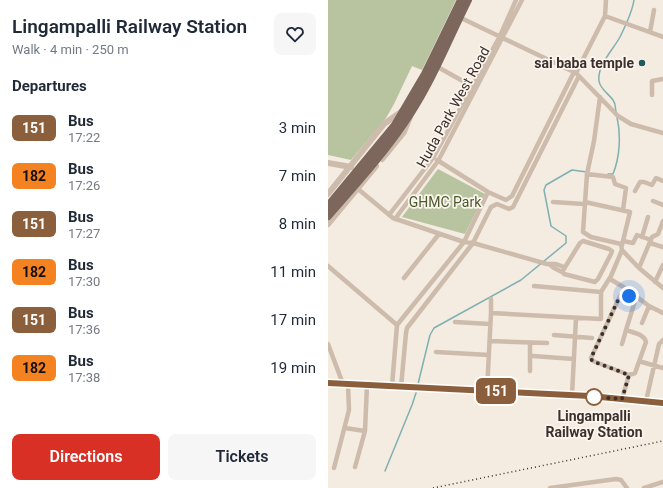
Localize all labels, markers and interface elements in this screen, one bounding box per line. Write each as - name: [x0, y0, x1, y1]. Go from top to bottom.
- button: heart: [274, 13, 316, 55]
- text: Lingampalli Railway Station: [12, 15, 247, 38]
- text: Walk · 4 min · 250 m: [12, 42, 129, 57]
- street label: Huda Park West Road: [413, 44, 493, 170]
- place label: sai baba temple: [534, 55, 634, 71]
- marker: sai baba temple: [637, 58, 647, 68]
- text: Departures: [12, 77, 87, 95]
- text: Bus: [68, 112, 94, 130]
- text: 3 min: [279, 119, 316, 137]
- text: 151: [22, 120, 46, 136]
- text: 17:22: [68, 130, 100, 145]
- text: Bus: [68, 160, 94, 178]
- text: 7 min: [279, 167, 316, 185]
- text: 182: [22, 168, 46, 184]
- text: 17:26: [68, 178, 100, 193]
- park label: GHMC Park: [409, 194, 482, 210]
- text: Bus: [68, 208, 94, 226]
- text: 8 min: [279, 215, 316, 233]
- text: 151: [22, 216, 46, 232]
- text: 17:27: [68, 226, 100, 241]
- text: Bus: [68, 256, 94, 274]
- text: 11 min: [270, 263, 316, 281]
- text: 182: [22, 264, 46, 280]
- text: 17:30: [68, 274, 100, 289]
- your location: [619, 286, 639, 306]
- text: Bus: [68, 304, 94, 322]
- text: 17 min: [270, 311, 316, 329]
- text: 151: [22, 312, 46, 328]
- text: 17:36: [68, 322, 100, 337]
- text: Bus: [68, 352, 94, 370]
- text: 19 min: [270, 359, 316, 377]
- text: 182: [22, 360, 46, 376]
- text: 17:38: [68, 370, 100, 385]
- line badge: 151: [473, 378, 519, 404]
- text: 151: [484, 383, 508, 399]
- marker: Lingampalli Railway Station: [585, 388, 603, 406]
- place label: Lingampalli Railway Station: [545, 408, 643, 440]
- button: Directions: [12, 434, 160, 480]
- button: Tickets: [168, 434, 316, 480]

